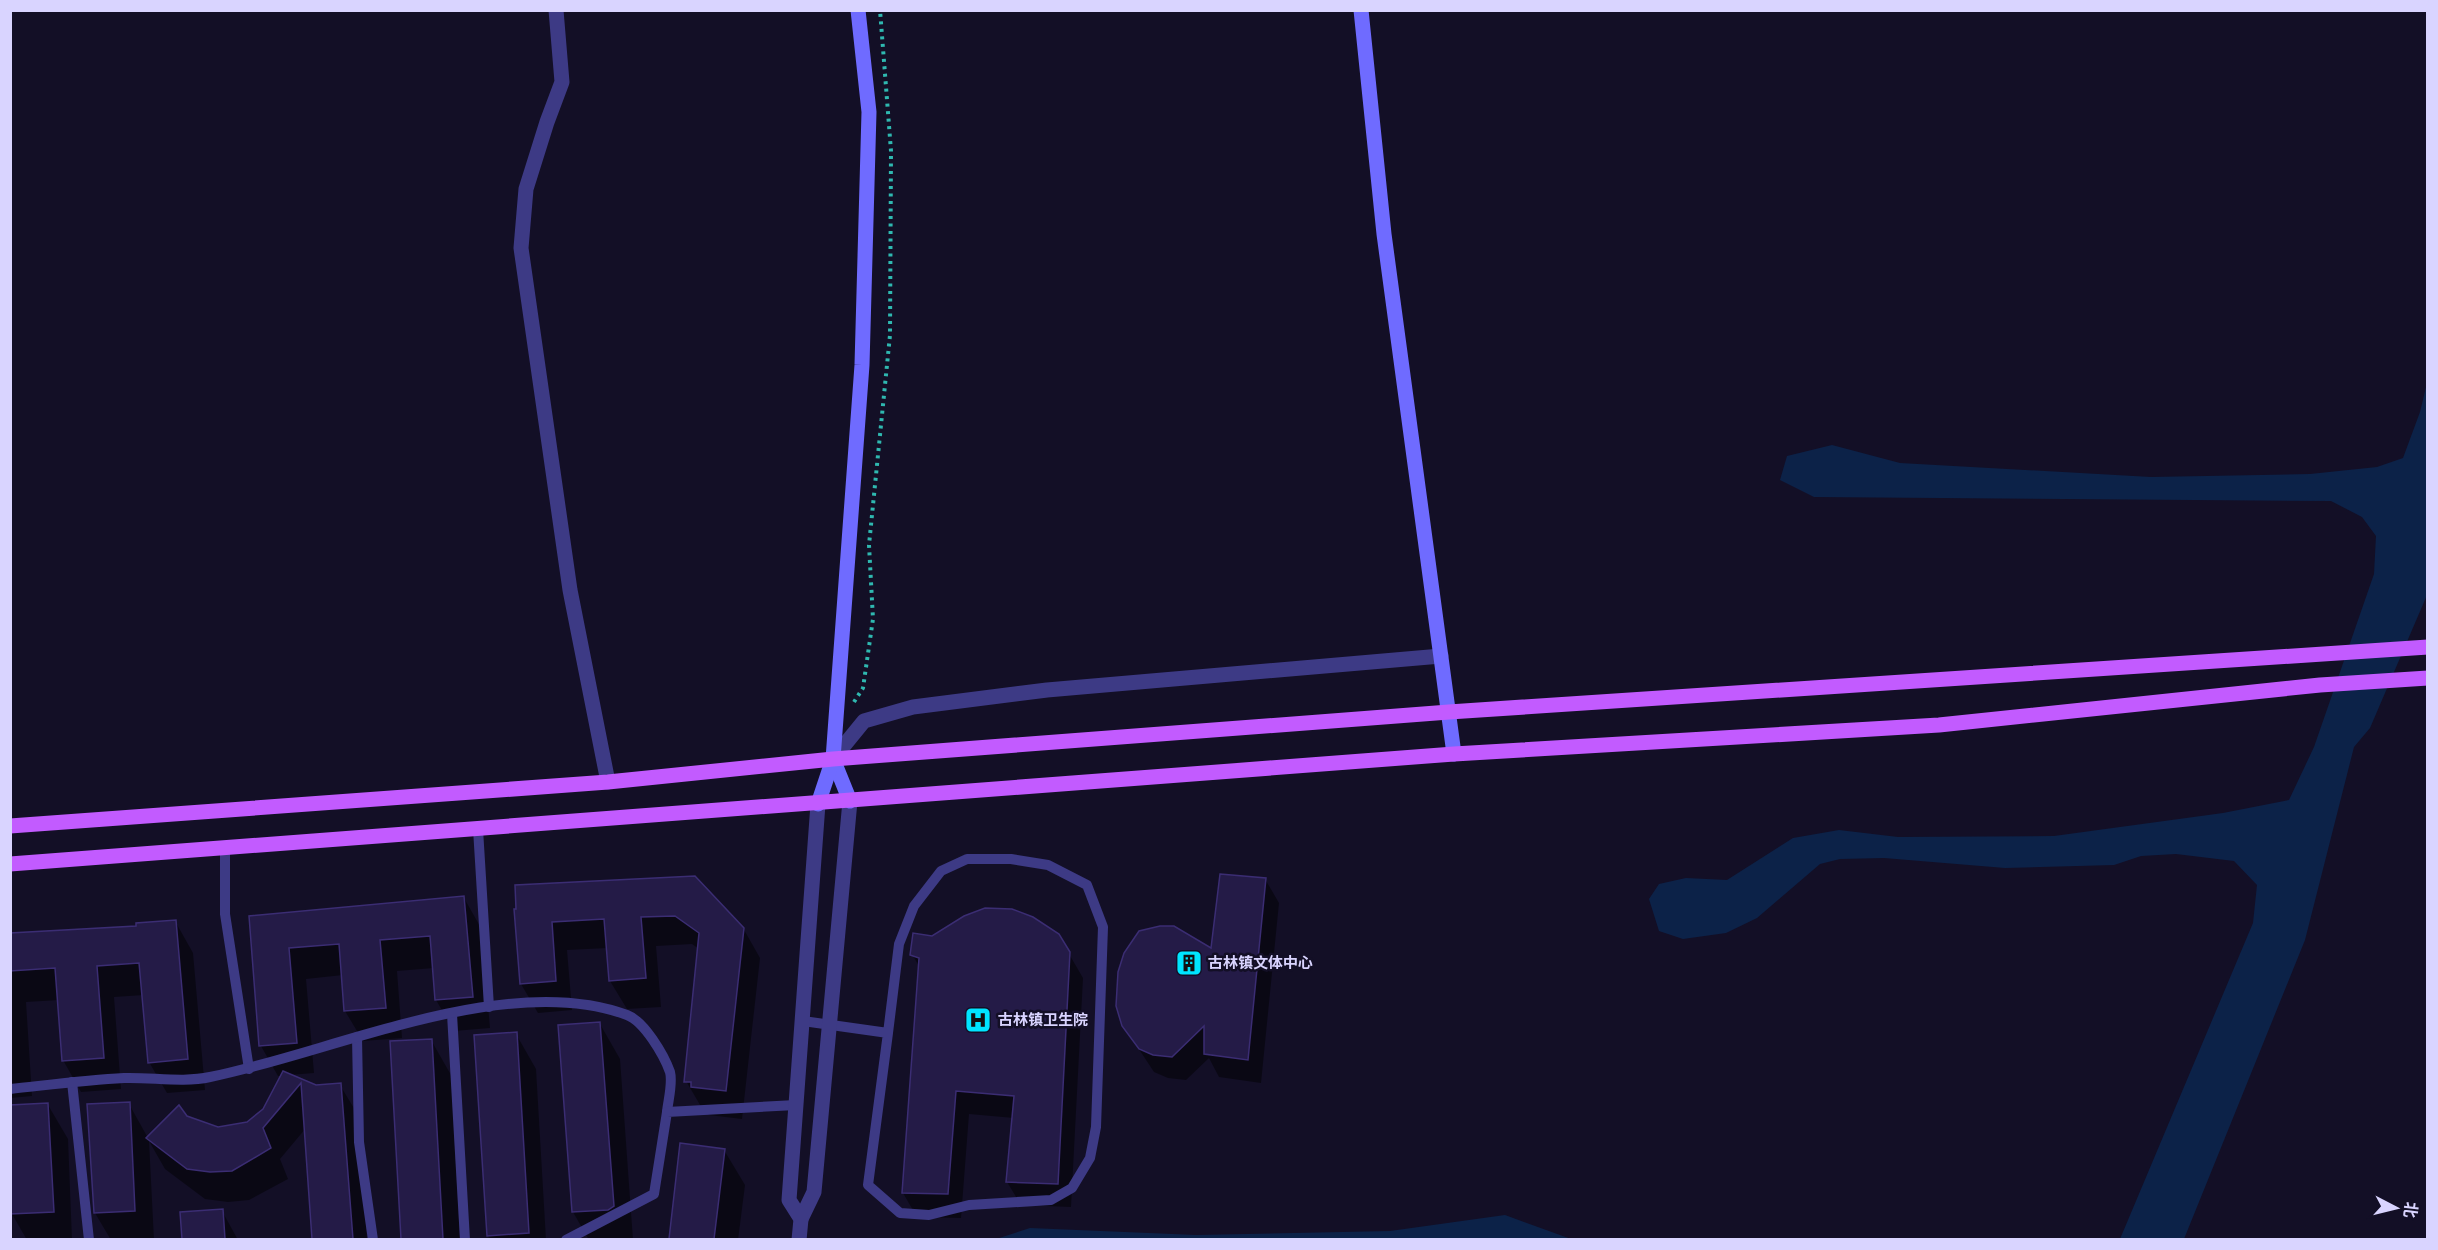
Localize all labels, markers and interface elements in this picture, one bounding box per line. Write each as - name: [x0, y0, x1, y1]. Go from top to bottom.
- building icon: 古林镇文体中心: [1174, 948, 1204, 978]
- place label: 古林镇文体中心: [1208, 954, 1313, 972]
- hospital icon: 古林镇卫生院: [963, 1005, 993, 1035]
- place label: 古林镇卫生院: [998, 1011, 1088, 1029]
- north arrow: [2366, 1178, 2426, 1238]
- text: 北: [2400, 1201, 2421, 1219]

